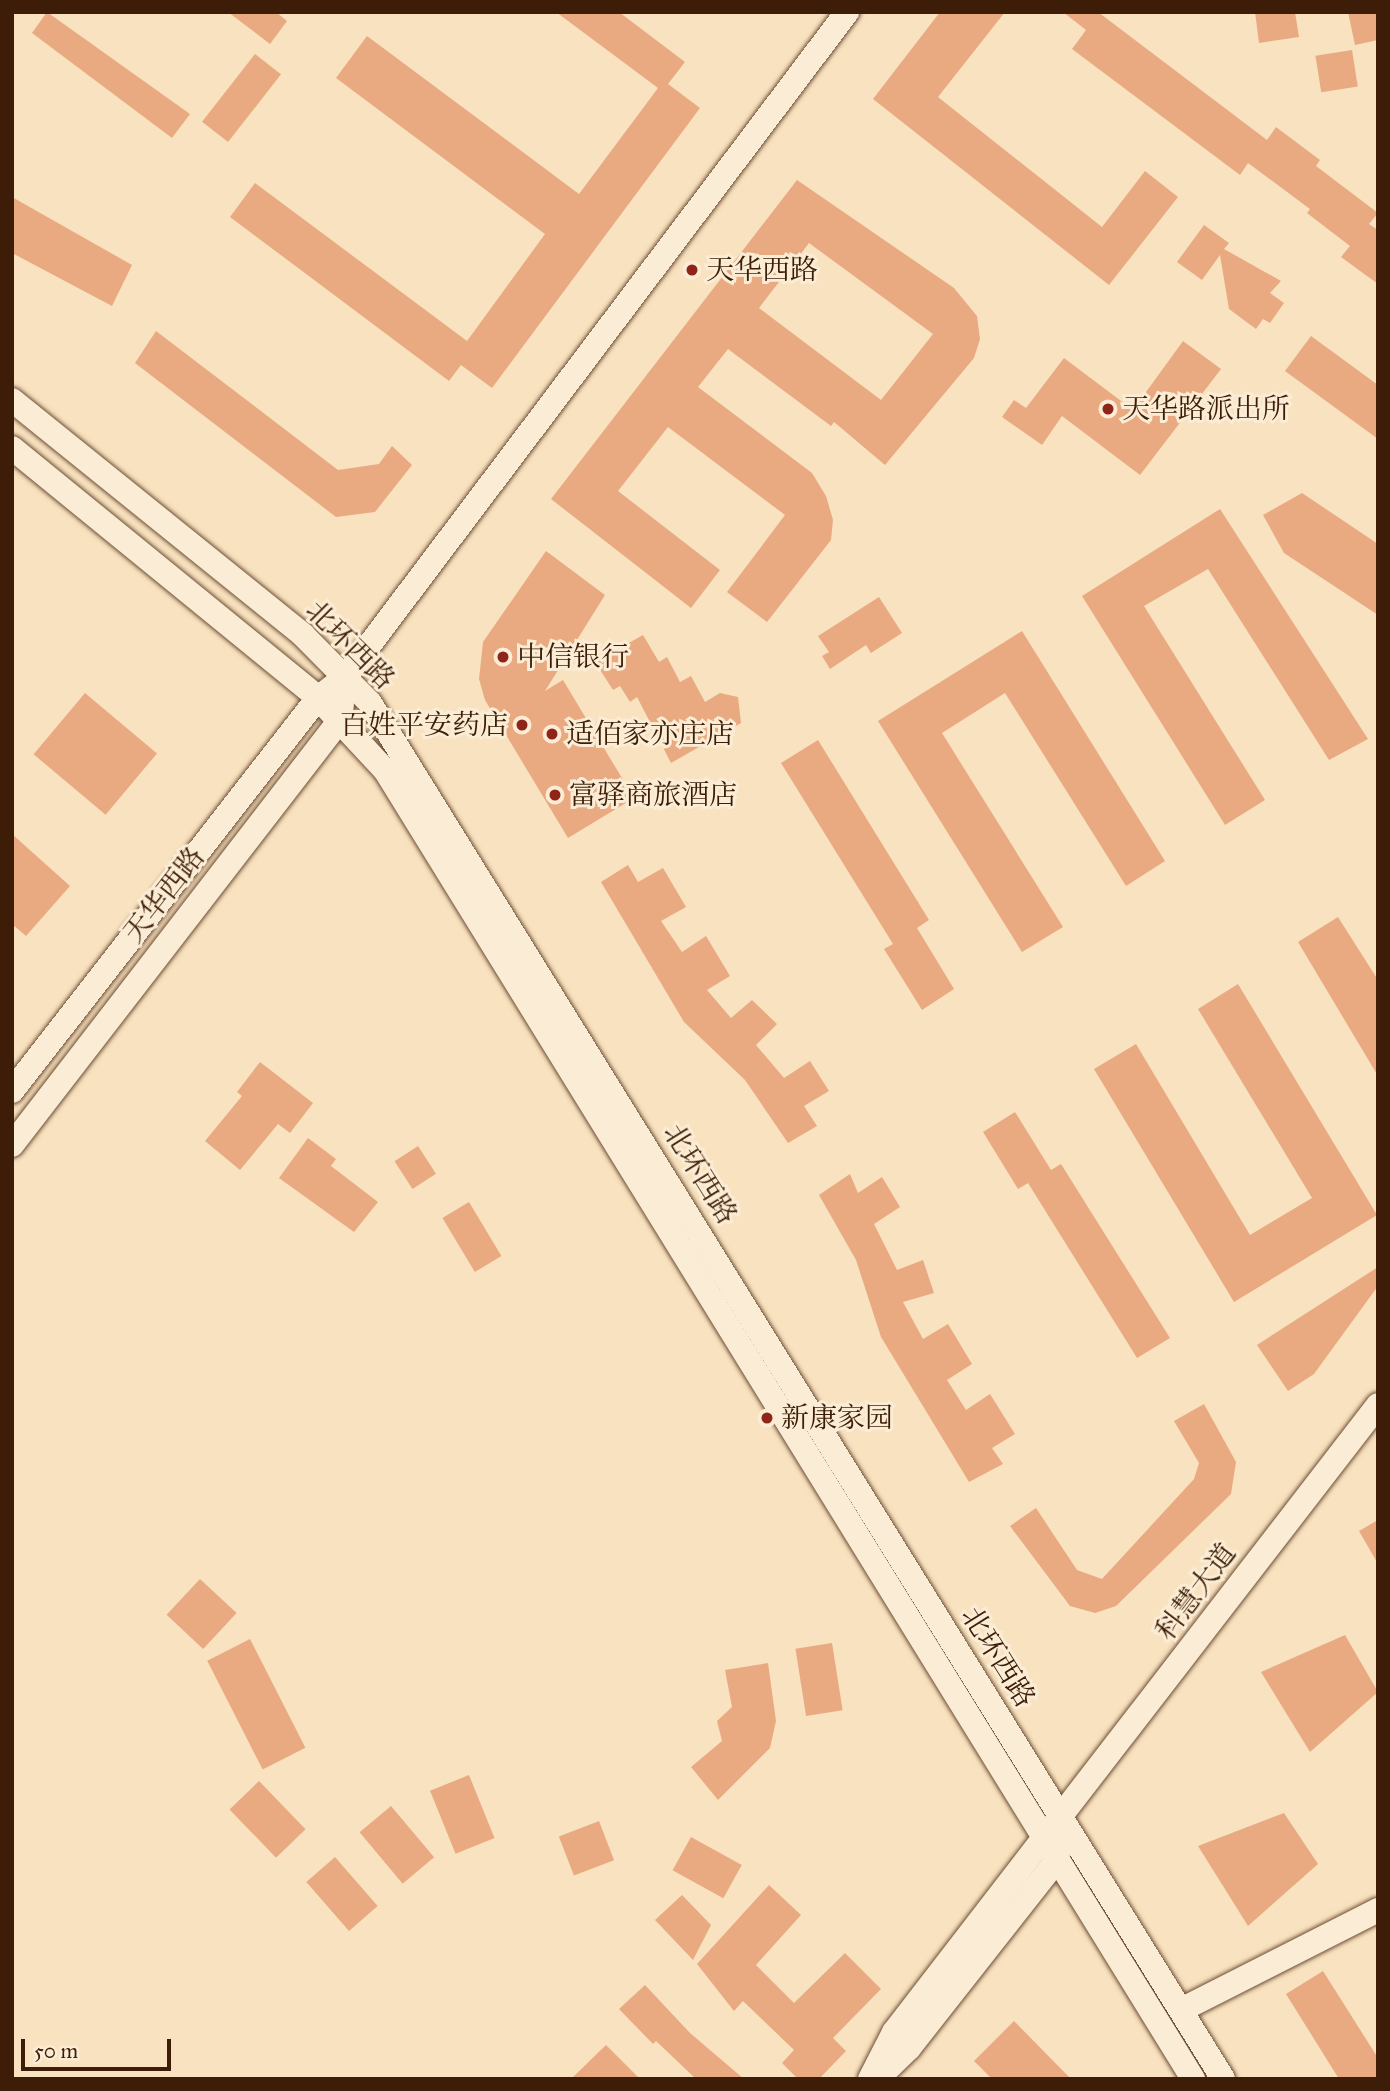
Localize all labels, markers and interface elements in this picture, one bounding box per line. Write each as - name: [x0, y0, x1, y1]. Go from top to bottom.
- place label: 天华西路: [706, 253, 818, 287]
- marker: 天华西路: [684, 262, 700, 278]
- place label: 天华路派出所: [1122, 392, 1290, 426]
- marker: 天华路派出所: [1100, 401, 1116, 417]
- street label: 北环西路: [299, 594, 401, 696]
- place label: 中信银行: [517, 640, 629, 674]
- marker: 中信银行: [495, 649, 511, 665]
- place label: 百姓平安药店: [340, 708, 508, 742]
- marker: 百姓平安药店: [514, 717, 530, 733]
- place label: 适佰家亦庄店: [566, 717, 734, 751]
- marker: 适佰家亦庄店: [544, 726, 560, 742]
- place label: 富驿商旅酒店: [569, 778, 737, 812]
- marker: 富驿商旅酒店: [547, 787, 563, 803]
- street label: 天华西路: [116, 841, 212, 949]
- street label: 北环西路: [656, 1118, 744, 1230]
- place label: 新康家园: [781, 1401, 893, 1435]
- marker: 新康家园: [759, 1410, 775, 1426]
- street label: 科慧大道: [1149, 1537, 1243, 1647]
- street label: 北环西路: [954, 1601, 1042, 1713]
- scale bar: [24, 2024, 175, 2068]
- text: 50 m: [34, 2038, 78, 2064]

